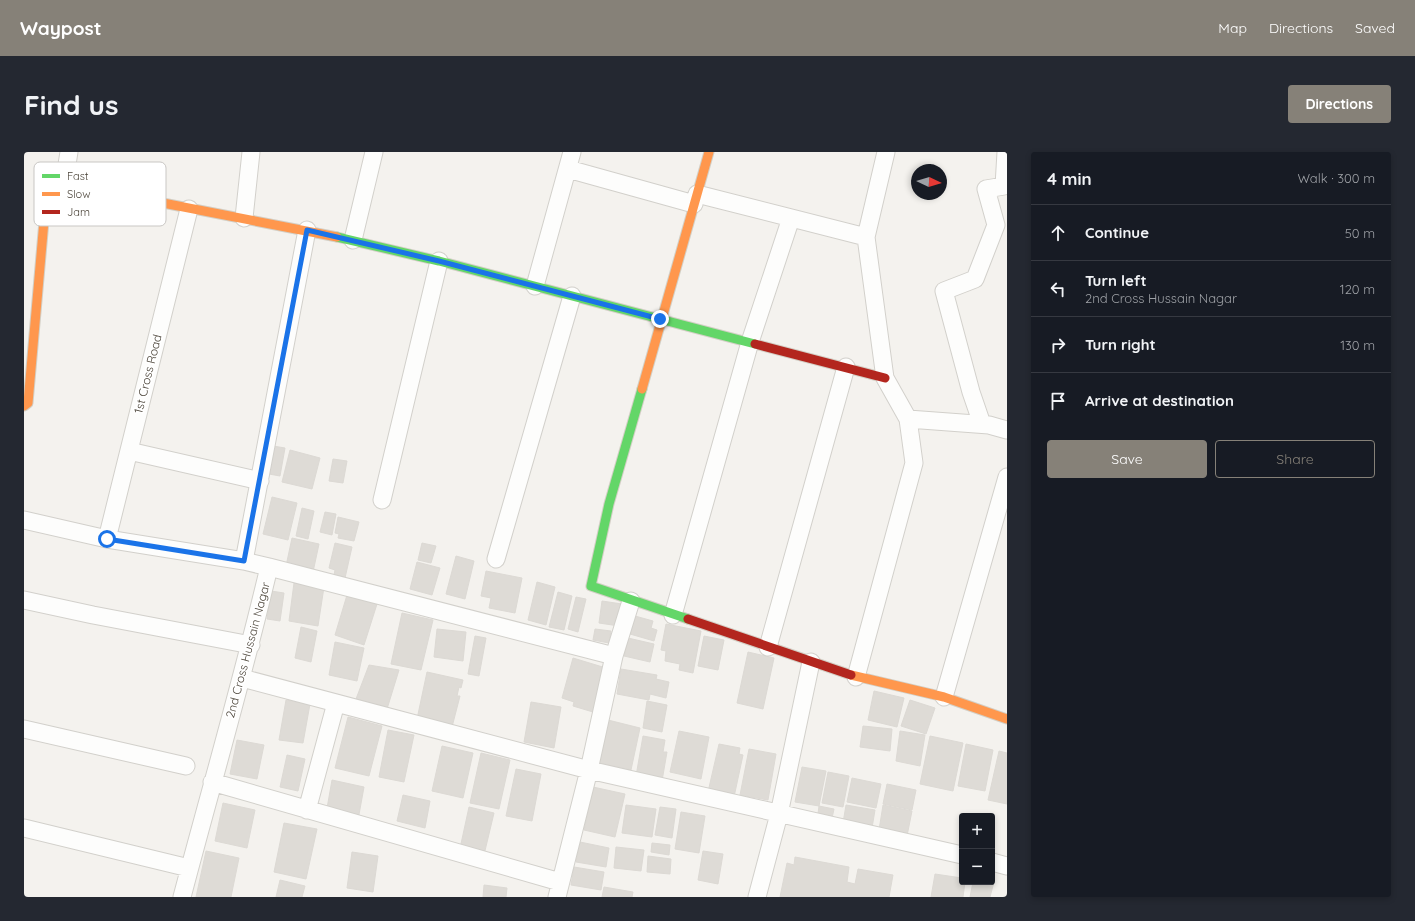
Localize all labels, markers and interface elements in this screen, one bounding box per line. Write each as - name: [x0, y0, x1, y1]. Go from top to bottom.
- text: Waypost: [20, 16, 102, 40]
- text: Map: [1218, 19, 1247, 37]
- text: Directions: [1269, 19, 1333, 37]
- text: Saved: [1355, 19, 1395, 37]
- button: Directions: [1288, 85, 1391, 123]
- text: Find us: [24, 87, 118, 122]
- legend: [34, 162, 166, 226]
- north arrow: [911, 164, 947, 200]
- text: 4 min: [1047, 168, 1092, 189]
- text: Fast: [67, 169, 89, 183]
- text: Walk · 300 m: [1297, 170, 1375, 186]
- text: Slow: [67, 187, 91, 201]
- text: Jam: [67, 205, 90, 219]
- icon: ahead: [1047, 222, 1069, 244]
- text: Continue: [1085, 223, 1149, 242]
- text: 50 m: [1345, 225, 1375, 241]
- text: Turn left: [1085, 271, 1147, 290]
- icon: left: [1047, 278, 1069, 300]
- text: 120 m: [1340, 281, 1375, 297]
- text: 2nd Cross Hussain Nagar: [1085, 290, 1237, 306]
- route end: [651, 310, 669, 328]
- street label: 1st Cross Road: [130, 333, 165, 415]
- icon: right: [1047, 334, 1069, 356]
- text: Turn right: [1085, 335, 1156, 354]
- text: 130 m: [1340, 337, 1375, 353]
- icon: arrive: [1047, 390, 1069, 412]
- text: Arrive at destination: [1085, 391, 1234, 410]
- button: Save: [1047, 440, 1207, 478]
- button: Share: [1215, 440, 1375, 478]
- route start: [98, 530, 116, 548]
- street label: 2nd Cross Hussain Nagar: [222, 580, 273, 720]
- map controls: [959, 813, 995, 885]
- button: +: [959, 813, 995, 849]
- button: −: [959, 849, 995, 885]

